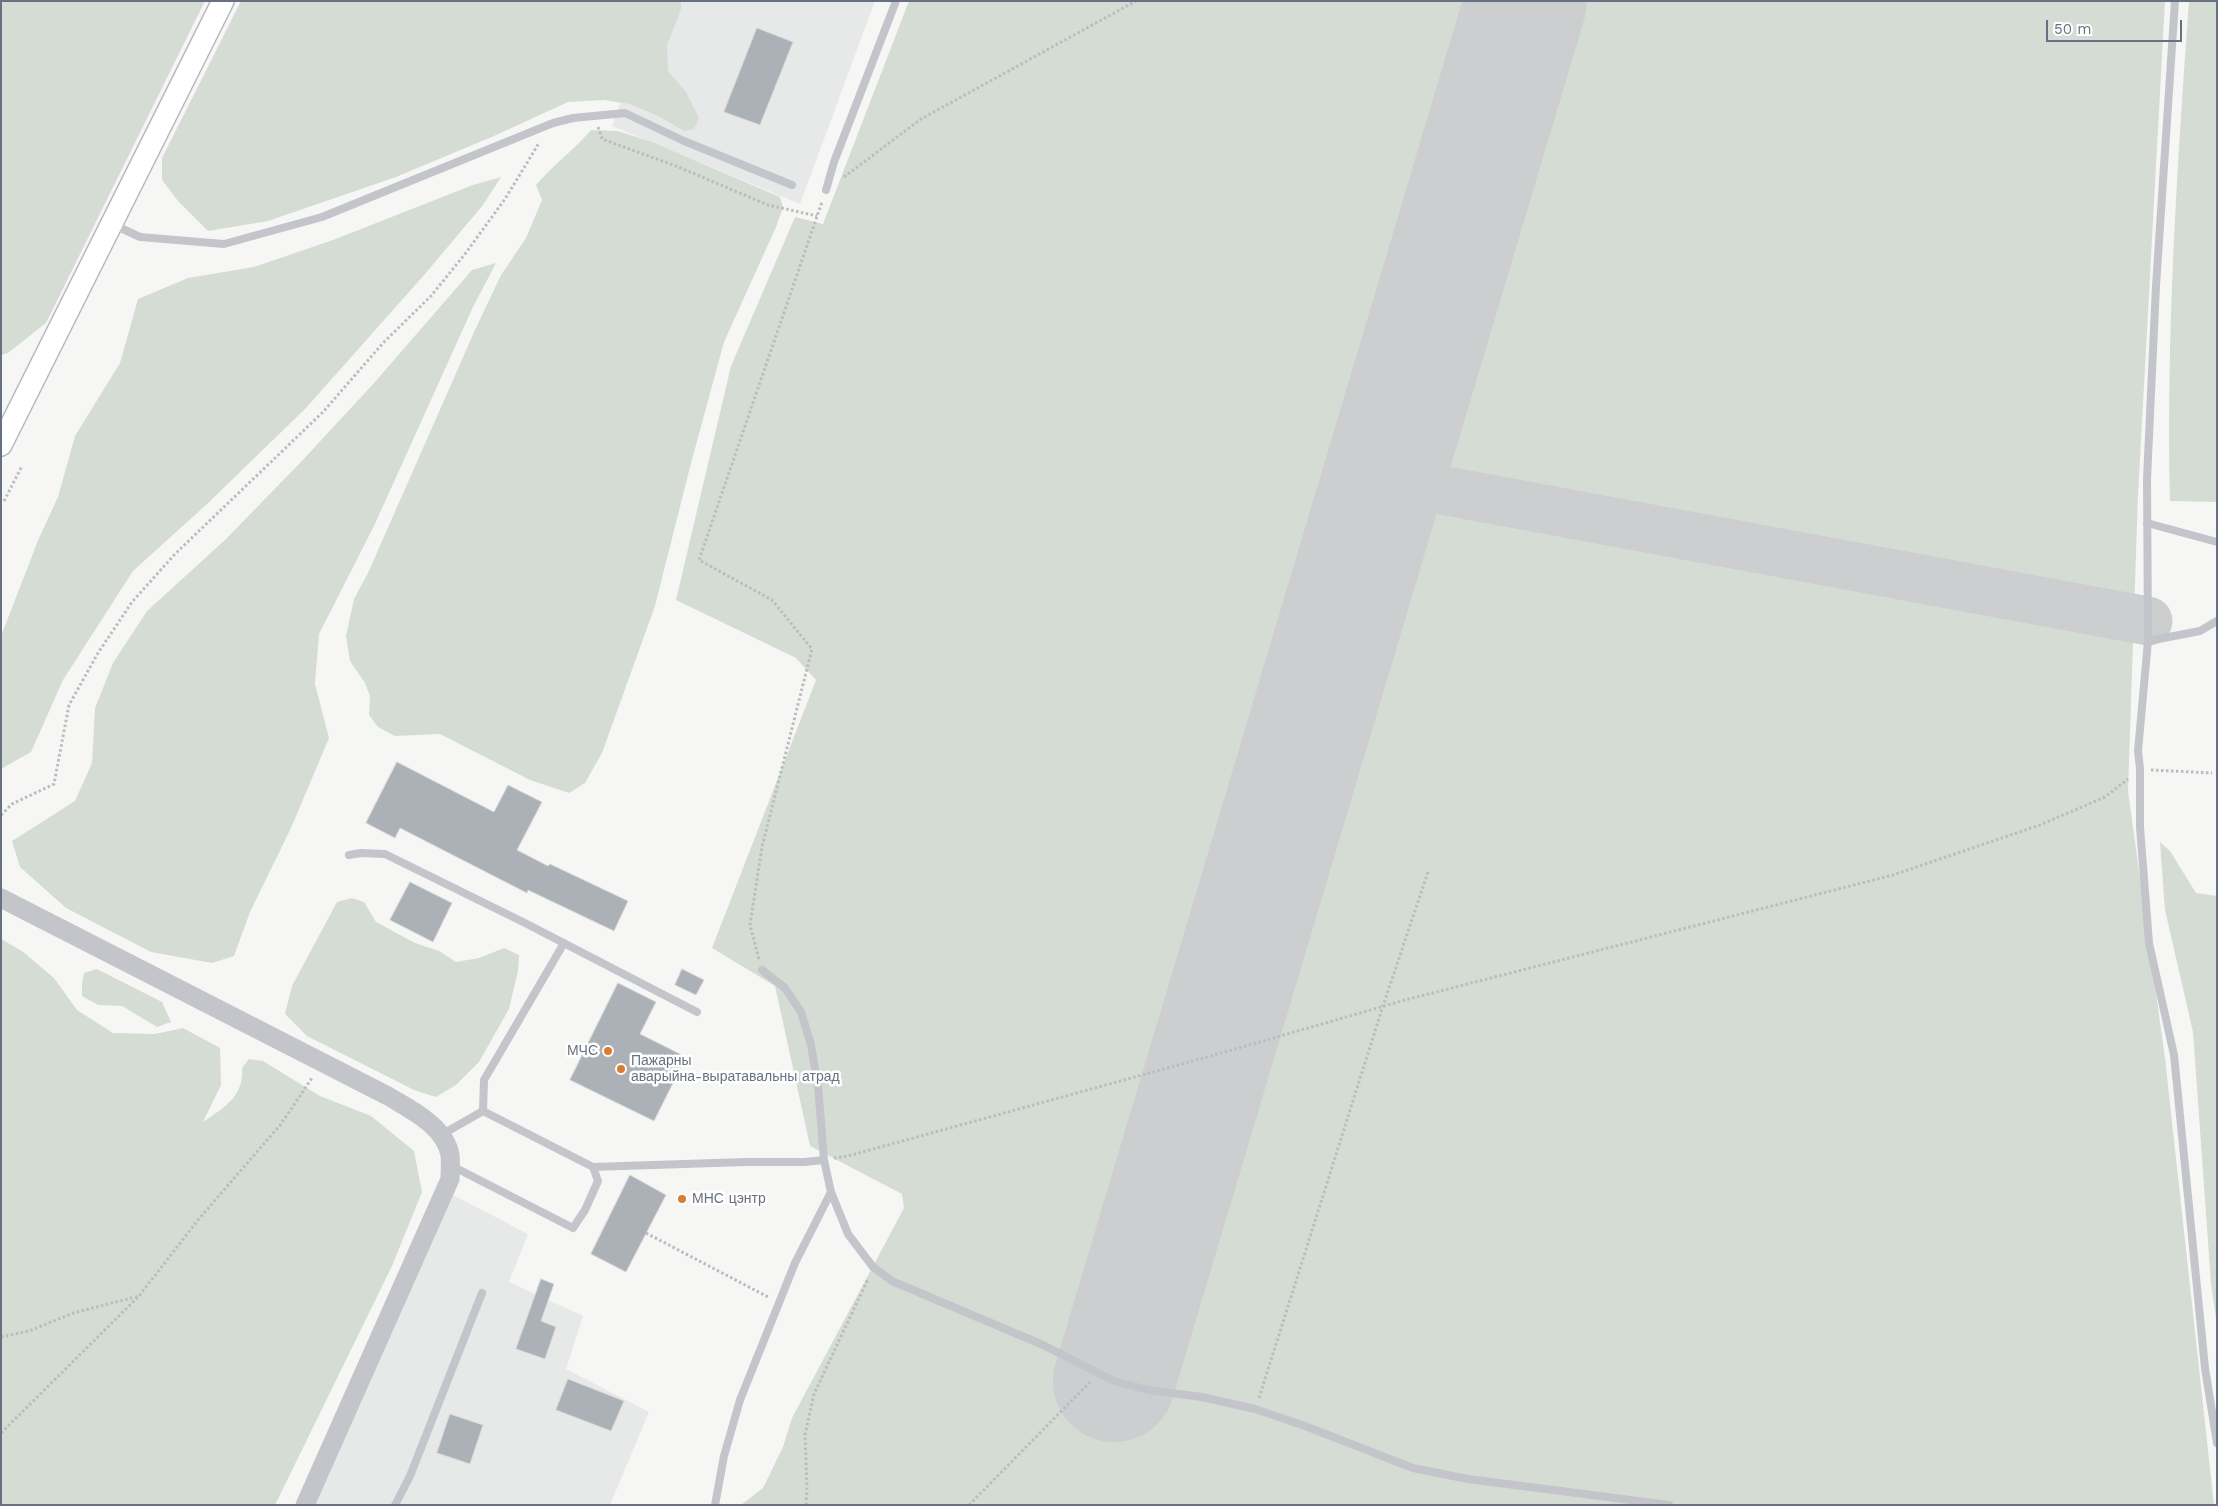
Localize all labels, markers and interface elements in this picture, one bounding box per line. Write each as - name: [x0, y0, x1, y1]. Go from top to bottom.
- scale bar: [2048, 10, 2184, 42]
- text: 50 m: [2054, 20, 2091, 38]
- place label: МЧС: [567, 1043, 598, 1059]
- marker: МЧС: [602, 1045, 614, 1057]
- place label: Пажарны аварыйна-выратавальны атрад: [631, 1053, 840, 1086]
- marker: Пажарны аварыйна-выратавальны атрад: [615, 1063, 627, 1075]
- place label: МНС цэнтр: [692, 1191, 766, 1207]
- marker: МНС цэнтр: [676, 1193, 688, 1205]

